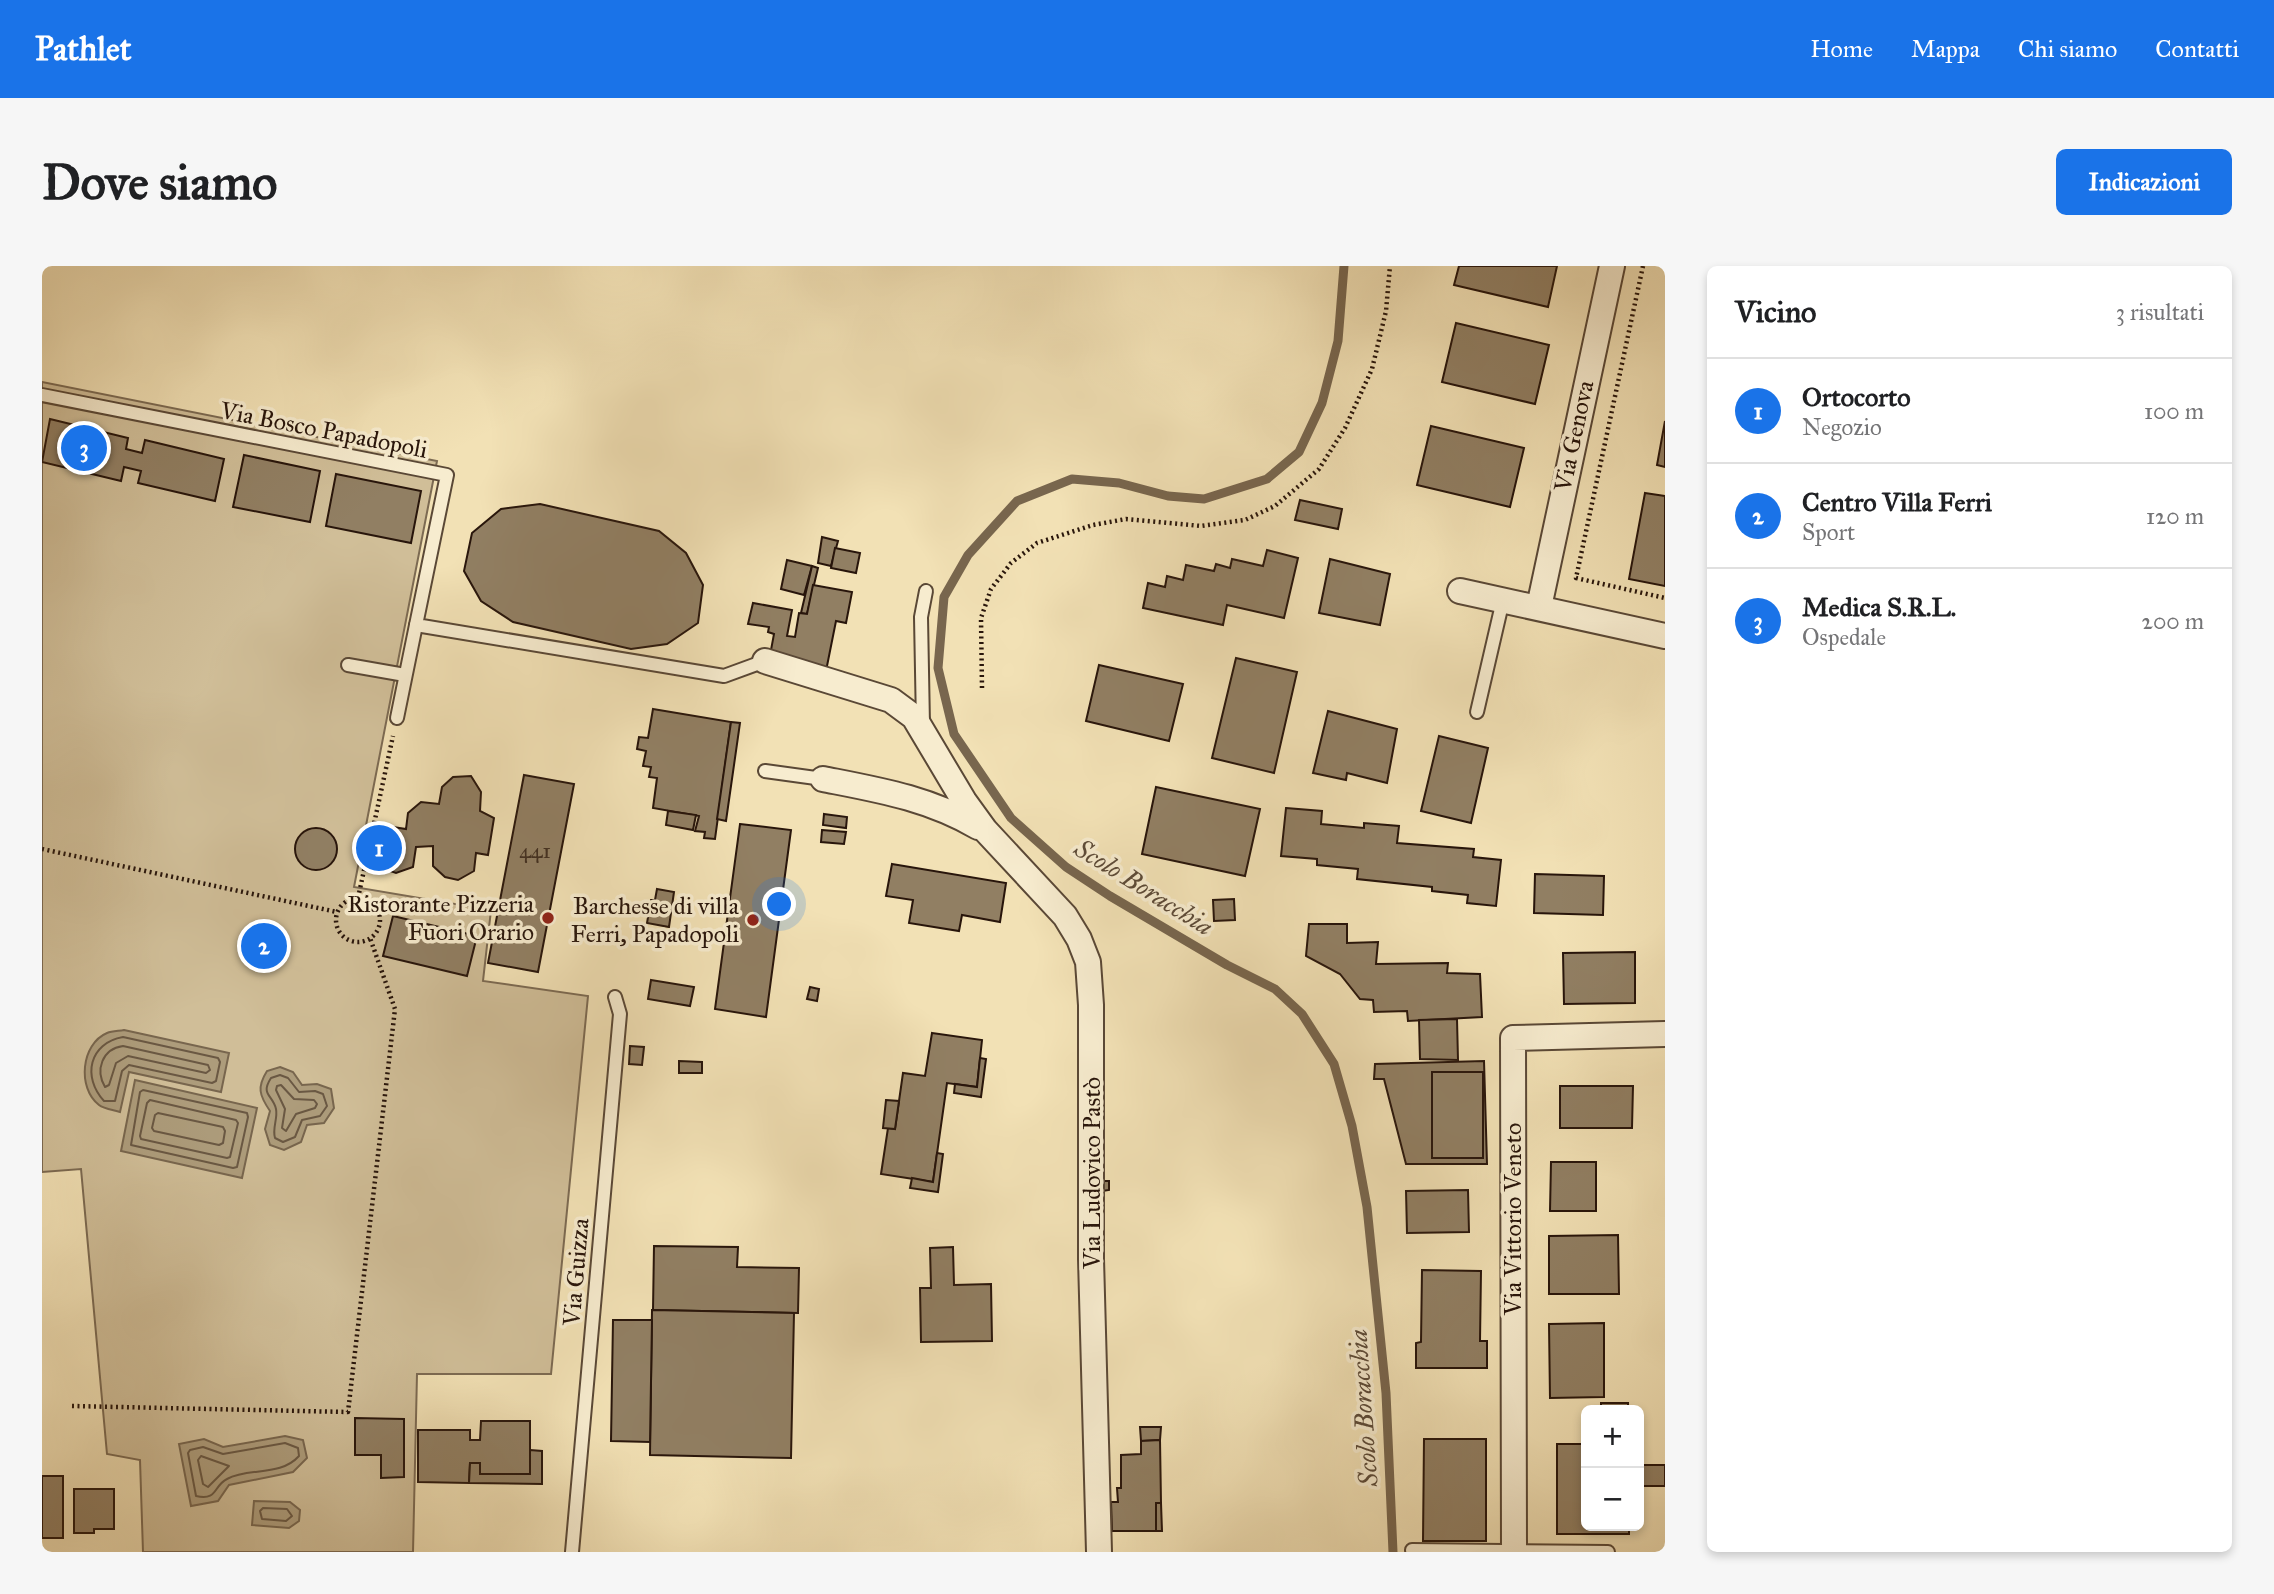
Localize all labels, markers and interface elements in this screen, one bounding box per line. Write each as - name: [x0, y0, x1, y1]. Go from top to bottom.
- text: Pathlet: [35, 29, 132, 69]
- text: Home: [1810, 34, 1873, 64]
- text: Mappa: [1911, 34, 1980, 64]
- text: Chi siamo: [2018, 34, 2117, 64]
- text: Contatti: [2155, 34, 2239, 64]
- button: Indicazioni: [2056, 149, 2232, 215]
- text: Dove siamo: [42, 153, 277, 212]
- text: Vicino: [1735, 294, 1816, 330]
- text: 3 risultati: [2116, 298, 2204, 326]
- street label: Via Genova: [1547, 377, 1601, 495]
- text: Ortocorto: [1802, 381, 1911, 413]
- street label: Via Bosco Papadopoli: [217, 395, 430, 465]
- text: 1: [1753, 397, 1763, 425]
- text: 100 m: [2144, 397, 2204, 425]
- text: Negozio: [1802, 413, 1882, 441]
- pin: 3: [61, 422, 107, 474]
- text: Centro Villa Ferri: [1802, 486, 1992, 518]
- text: 2: [1752, 502, 1764, 530]
- text: 120 m: [2146, 502, 2204, 530]
- text: Sport: [1802, 518, 1855, 546]
- text: Medica S.R.L.: [1802, 591, 1956, 623]
- text: 3: [1753, 607, 1763, 635]
- text: 200 m: [2142, 607, 2204, 635]
- text: Ospedale: [1802, 623, 1886, 651]
- pin: 1: [356, 822, 402, 874]
- water label: Scolo Boracchia: [1068, 831, 1219, 942]
- house number: 441: [519, 838, 551, 864]
- your location: [762, 887, 796, 921]
- place label: Ristorante Pizzeria Fuori Orario: [347, 889, 535, 947]
- place label: Barchesse di villa Ferri, Papadopoli: [571, 891, 740, 949]
- marker: Ristorante Pizzeria Fuori Orario: [540, 910, 556, 926]
- marker: Barchesse di villa Ferri, Papadopoli: [745, 912, 761, 928]
- pin: 2: [241, 920, 287, 972]
- street label: Via Ludovico Pastò: [1077, 1077, 1107, 1270]
- street label: Via Vittorio Veneto: [1498, 1123, 1528, 1316]
- street label: Via Guizza: [556, 1216, 596, 1328]
- water label: Scolo Boracchia: [1342, 1328, 1385, 1489]
- map controls: [1581, 1405, 1644, 1531]
- button: +: [1581, 1405, 1644, 1468]
- button: −: [1581, 1468, 1644, 1531]

